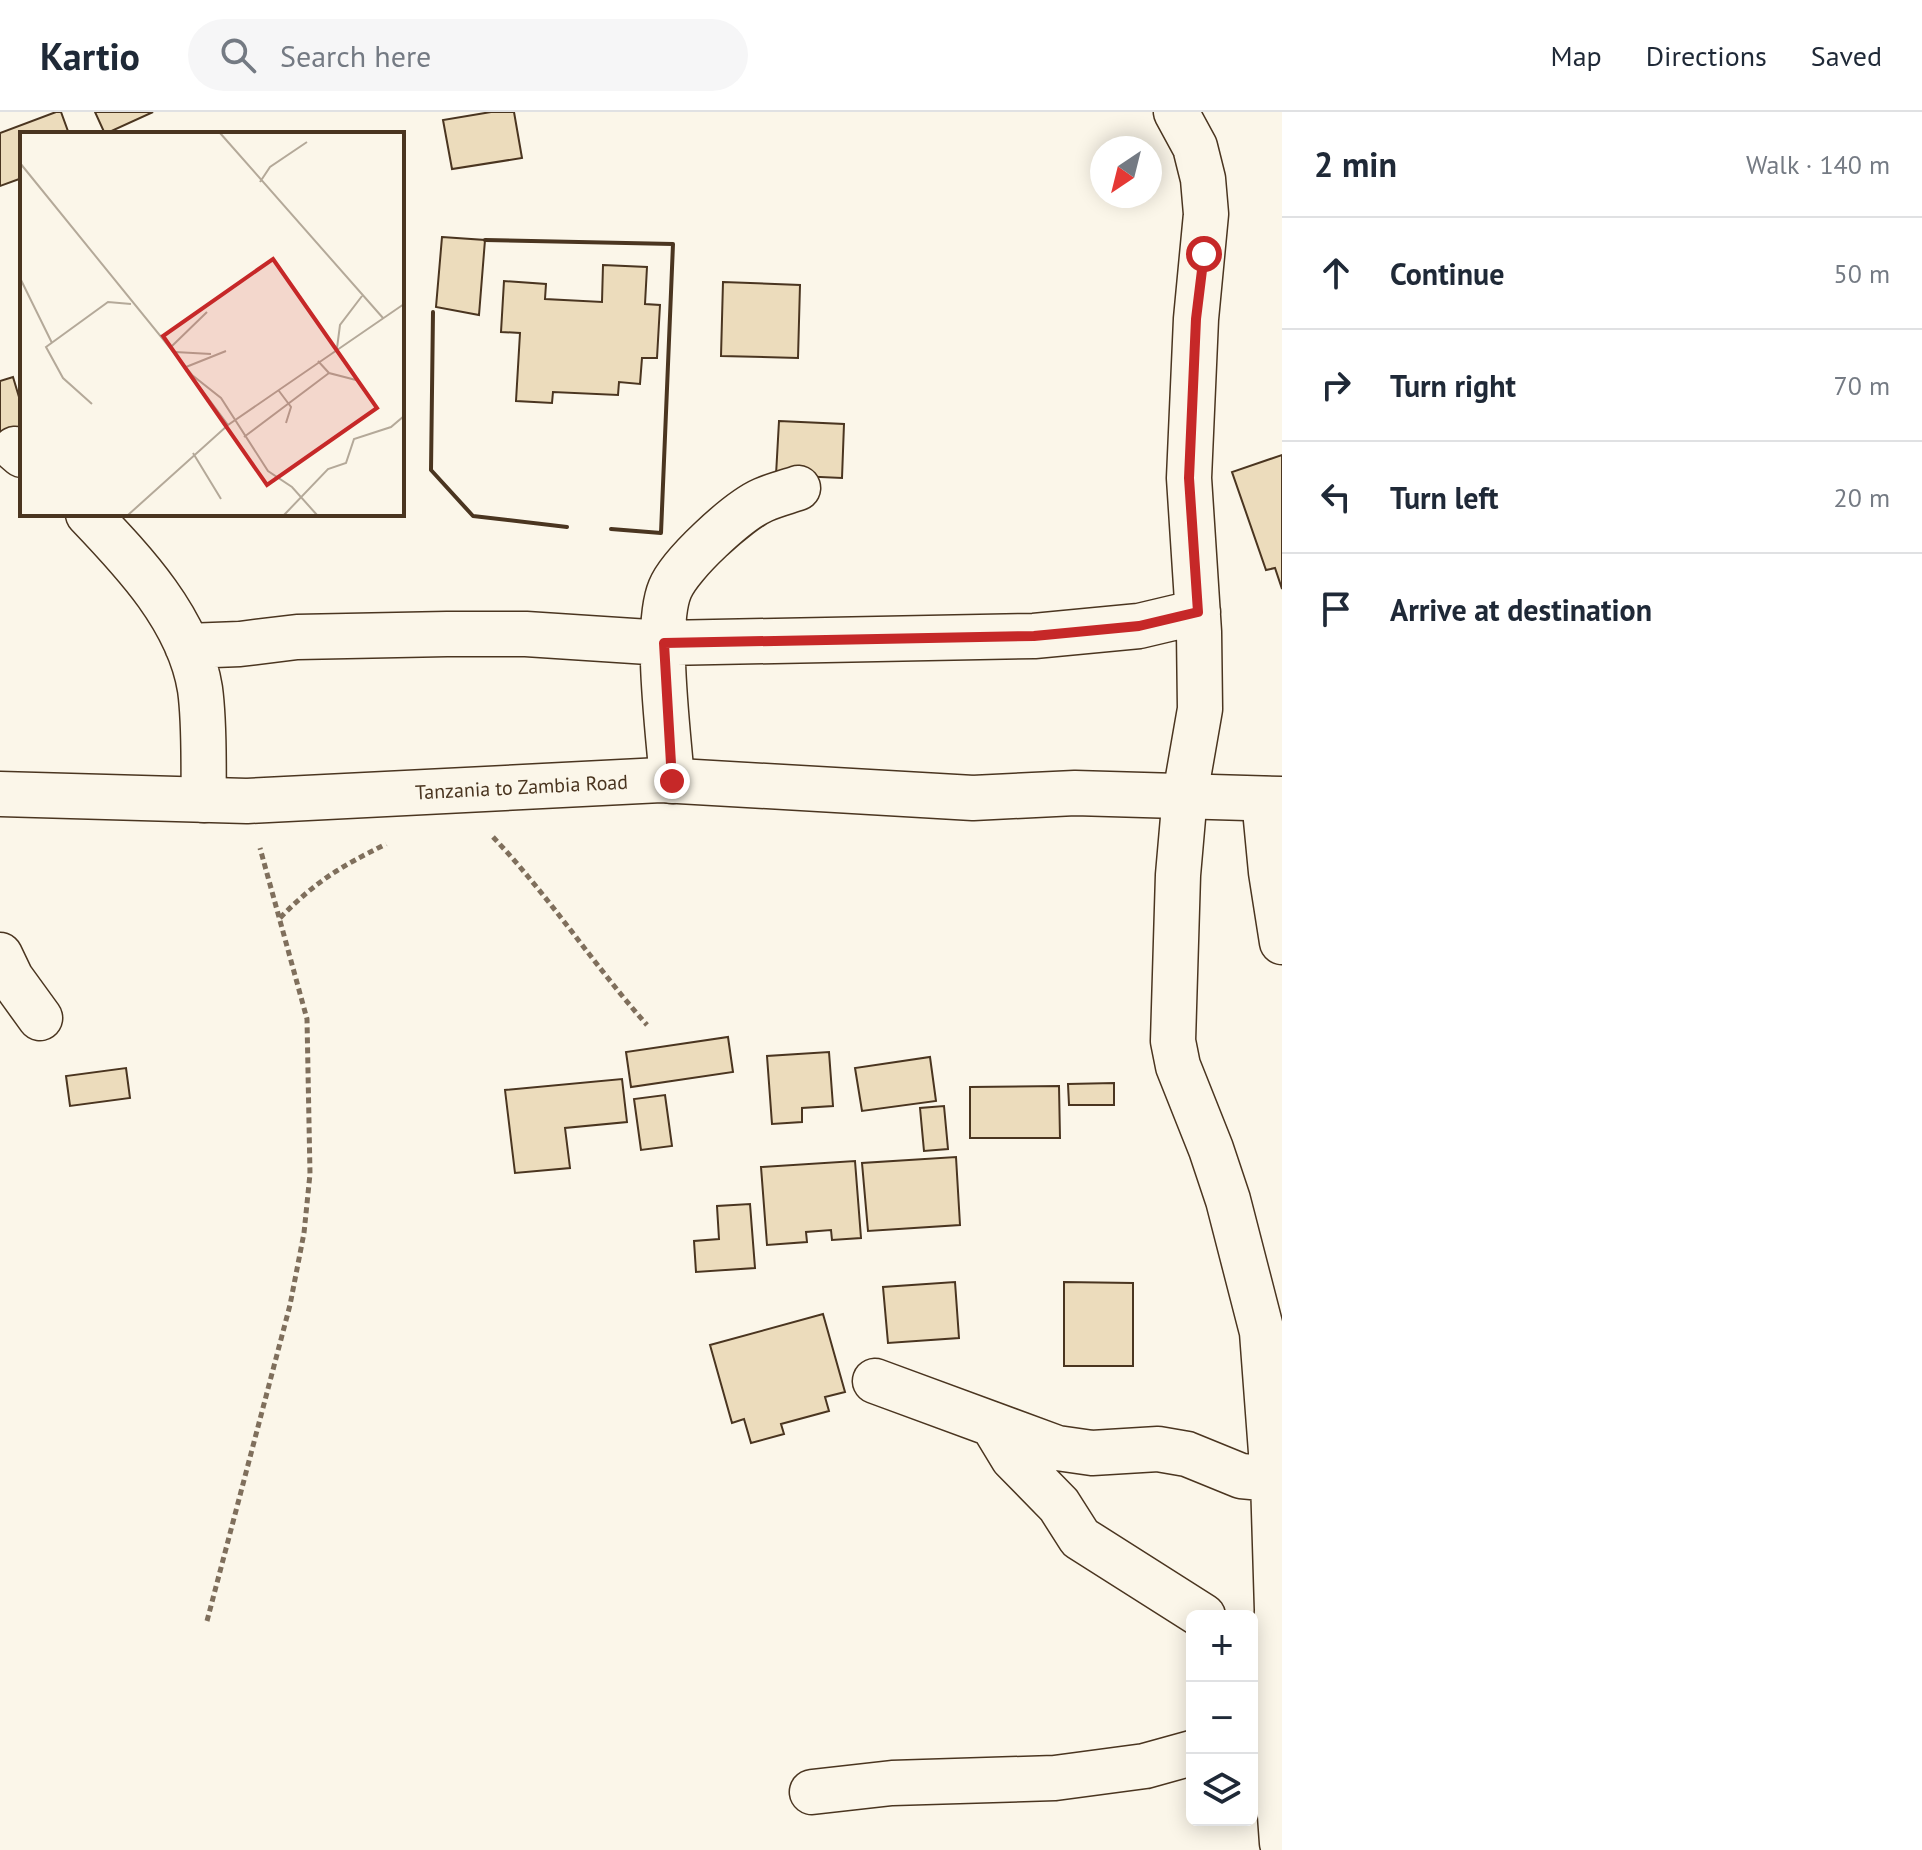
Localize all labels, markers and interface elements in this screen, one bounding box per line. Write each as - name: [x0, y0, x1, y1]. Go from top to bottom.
- search box: [188, 19, 748, 91]
- text: Kartio: [40, 31, 140, 80]
- icon: search: [216, 33, 260, 77]
- text: Search here: [280, 36, 431, 75]
- text: Map: [1551, 37, 1602, 74]
- text: Directions: [1646, 37, 1767, 74]
- text: Saved: [1811, 37, 1882, 74]
- inset map: [20, 132, 404, 516]
- north arrow: [1090, 136, 1162, 208]
- text: 2 min: [1314, 142, 1397, 186]
- text: Walk · 140 m: [1746, 148, 1890, 181]
- route start: [1186, 236, 1222, 272]
- icon: ahead: [1314, 251, 1358, 295]
- text: Continue: [1390, 254, 1504, 293]
- text: 50 m: [1834, 257, 1890, 290]
- icon: right: [1314, 363, 1358, 407]
- text: Turn right: [1390, 366, 1516, 405]
- text: 70 m: [1834, 369, 1890, 402]
- icon: left: [1314, 475, 1358, 519]
- text: Turn left: [1390, 478, 1498, 517]
- text: 20 m: [1834, 481, 1890, 514]
- icon: arrive: [1314, 587, 1358, 631]
- text: Arrive at destination: [1390, 590, 1652, 629]
- route end: [654, 763, 690, 799]
- street label: Tanzania to Zambia Road: [415, 769, 629, 805]
- map controls: [1186, 1610, 1258, 1826]
- button: +: [1186, 1610, 1258, 1682]
- button: −: [1186, 1682, 1258, 1754]
- button: layers: [1186, 1754, 1258, 1826]

